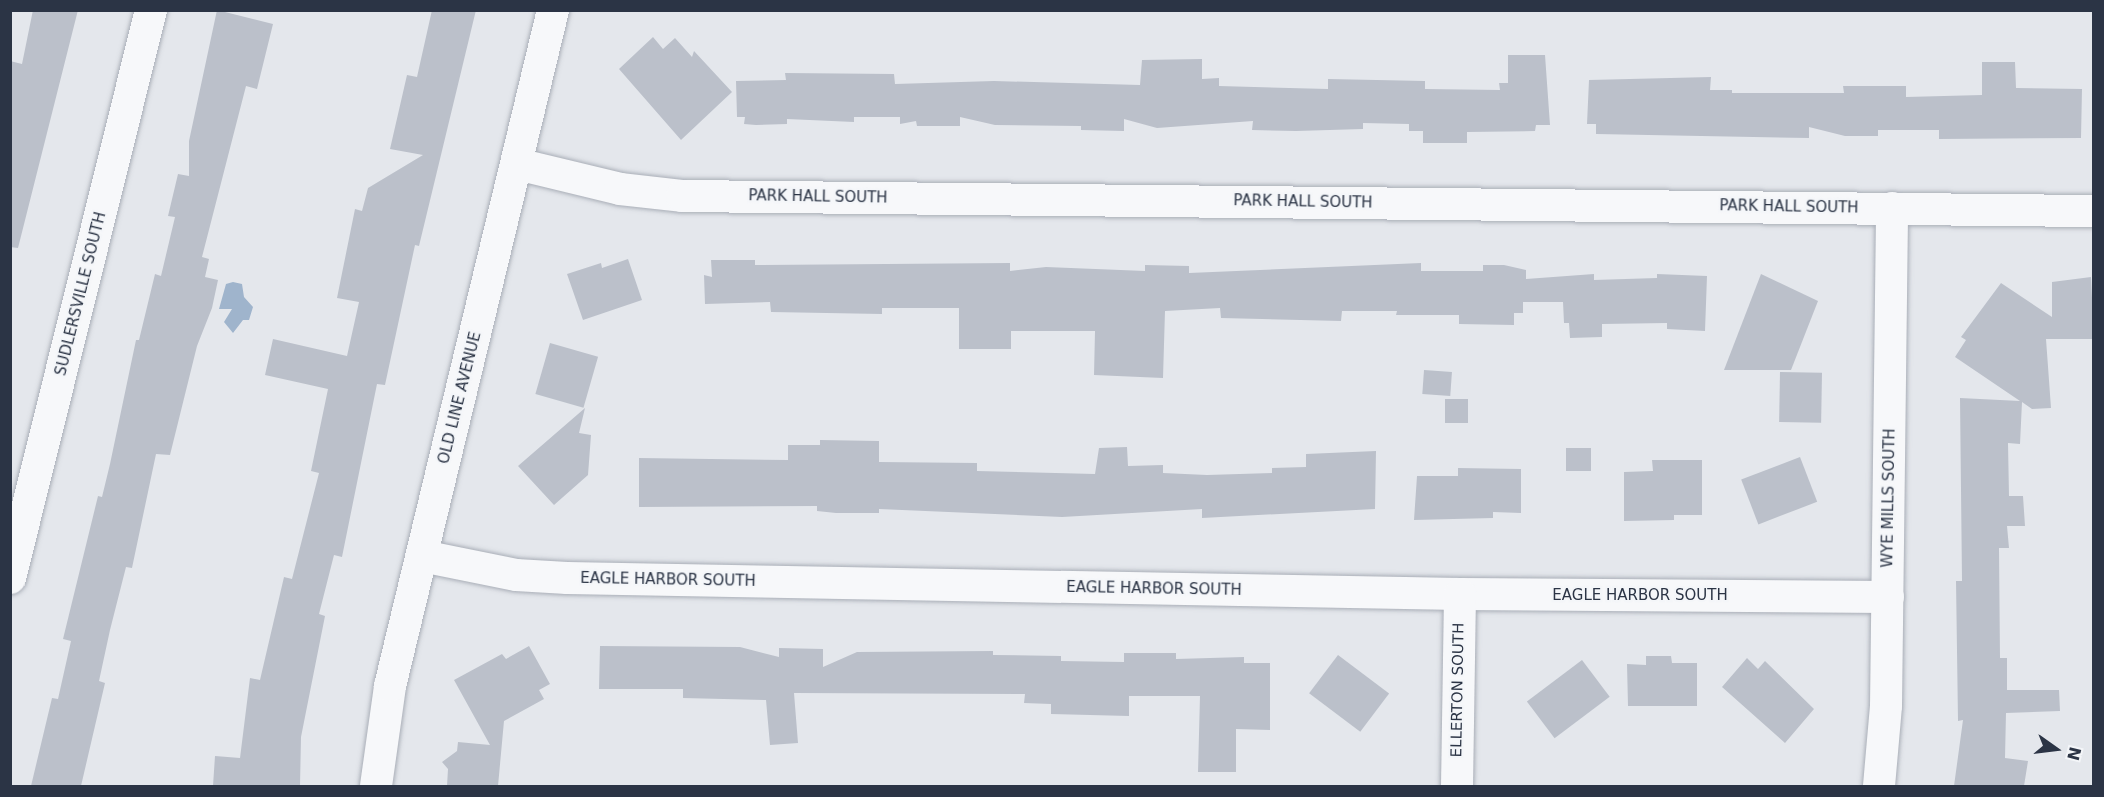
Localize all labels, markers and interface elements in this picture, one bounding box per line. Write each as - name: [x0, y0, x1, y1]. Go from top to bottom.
- street label: PARK HALL SOUTH: [748, 187, 888, 207]
- street label: PARK HALL SOUTH: [1233, 192, 1373, 212]
- street label: PARK HALL SOUTH: [1719, 197, 1859, 217]
- street label: SUDLERSVILLE SOUTH: [52, 210, 110, 378]
- street label: OLD LINE AVENUE: [435, 330, 485, 466]
- street label: WYE MILLS SOUTH: [1879, 428, 1899, 568]
- street label: EAGLE HARBOR SOUTH: [580, 569, 756, 591]
- street label: EAGLE HARBOR SOUTH: [1066, 578, 1242, 600]
- street label: EAGLE HARBOR SOUTH: [1552, 587, 1728, 605]
- street label: ELLERTON SOUTH: [1448, 622, 1468, 758]
- north arrow: [2026, 719, 2086, 779]
- text: N: [2063, 745, 2085, 762]

